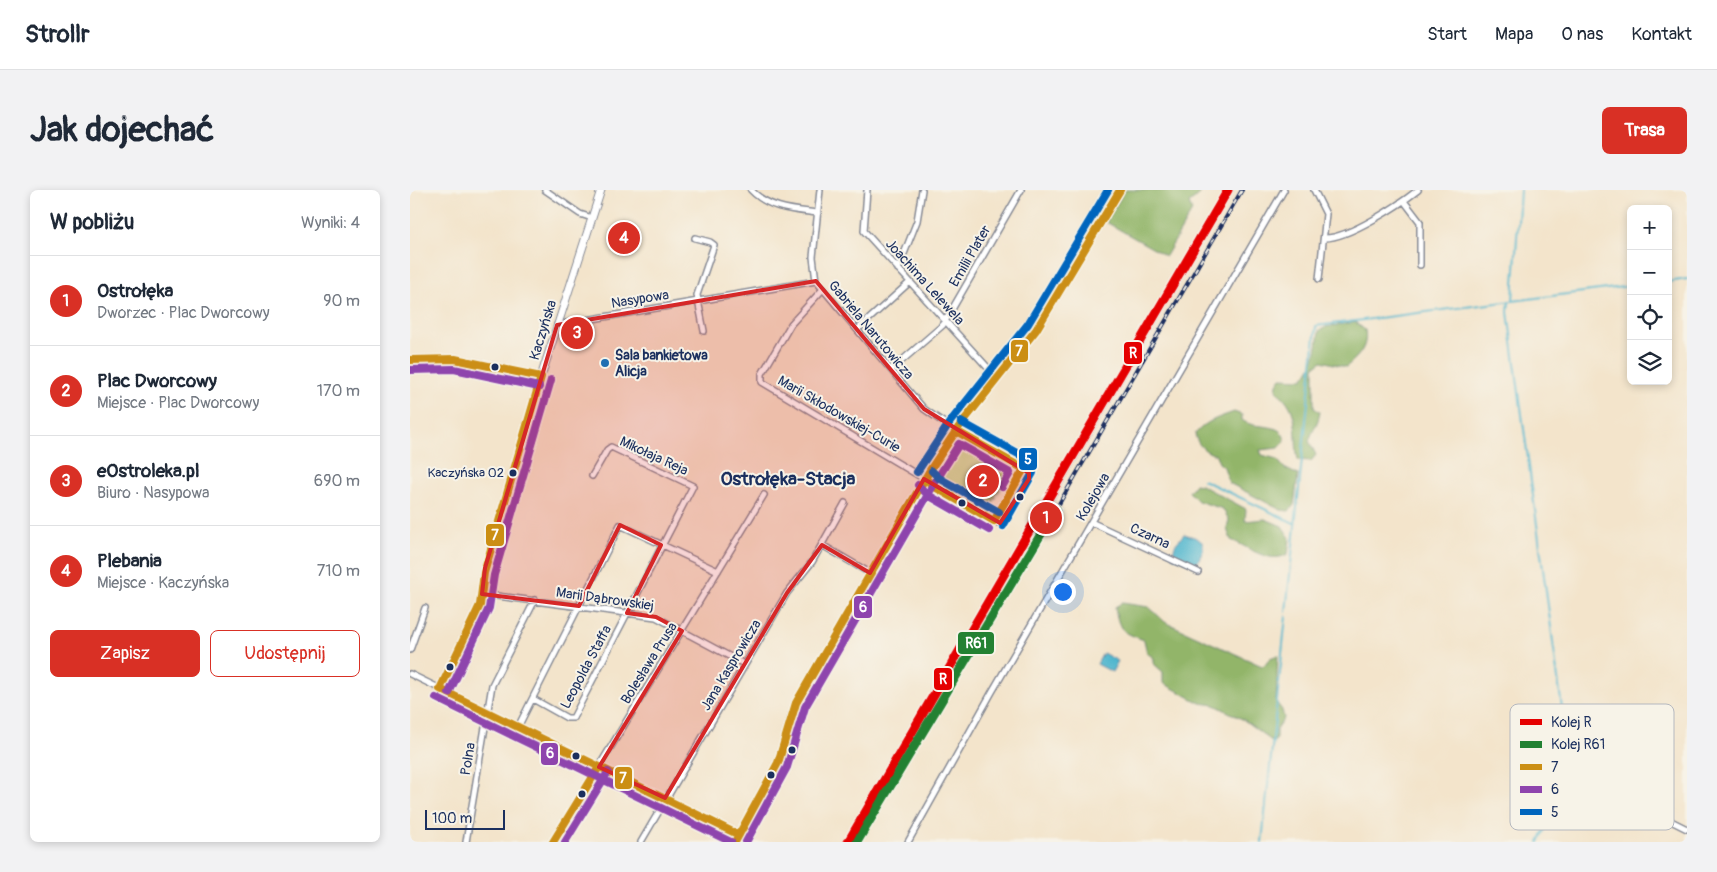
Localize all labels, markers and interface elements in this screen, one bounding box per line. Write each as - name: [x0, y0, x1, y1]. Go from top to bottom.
- text: Strollr: [25, 20, 90, 49]
- text: Start: [1427, 23, 1467, 46]
- text: Mapa: [1495, 23, 1533, 46]
- text: O nas: [1561, 23, 1603, 46]
- text: Kontakt: [1631, 23, 1692, 46]
- button: Trasa: [1602, 107, 1687, 154]
- text: Jak dojechać: [30, 108, 214, 152]
- map controls: [1627, 205, 1672, 385]
- button: +: [1627, 205, 1672, 250]
- text: W pobliżu: [50, 209, 134, 236]
- text: Wyniki: 4: [301, 213, 360, 233]
- pin: 4: [608, 219, 640, 257]
- street label: Emilii Plater: [946, 222, 994, 290]
- street label: Joachima Lelewela: [882, 235, 968, 329]
- button: −: [1627, 250, 1672, 295]
- street label: Gabriela Narutowicza: [825, 277, 917, 383]
- text: Ostrołęka: [97, 279, 173, 303]
- street label: Nasypowa: [610, 286, 670, 312]
- text: 1: [63, 291, 69, 311]
- text: 90 m: [323, 291, 360, 311]
- button: locate: [1627, 295, 1672, 340]
- street label: Kaczyńska: [526, 298, 560, 362]
- text: Dworzec · Plac Dworcowy: [97, 303, 270, 323]
- pin: 3: [561, 314, 593, 352]
- line badge: 7: [1010, 339, 1029, 363]
- button: layers: [1627, 340, 1672, 385]
- line badge: R: [1123, 341, 1143, 365]
- text: 7: [1015, 343, 1023, 360]
- text: R: [1129, 345, 1137, 362]
- place label: Sala bankietowa Alicja: [615, 347, 708, 380]
- marker: Sala bankietowa Alicja: [599, 357, 611, 369]
- unlabelled marker: [490, 362, 500, 372]
- text: Plac Dworcowy: [97, 369, 217, 393]
- street label: Marii Skłodowskiej-Curie: [775, 372, 903, 456]
- text: 2: [62, 381, 70, 401]
- text: 170 m: [317, 381, 360, 401]
- text: Miejsce · Plac Dworcowy: [97, 393, 259, 413]
- street label: Mikołaja Reja: [617, 433, 691, 479]
- line badge: 5: [1018, 447, 1038, 471]
- text: 5: [1024, 451, 1032, 468]
- text: eOstroleka.pl: [97, 459, 200, 483]
- pin: 2: [967, 462, 999, 500]
- place label: Kaczyńska 02: [427, 465, 504, 481]
- district label: Ostrołęka-Stacja: [721, 467, 856, 491]
- marker: Kaczyńska 02: [508, 468, 518, 478]
- street label: Kolejowa: [1072, 470, 1114, 524]
- text: 3: [62, 471, 70, 491]
- text: 690 m: [314, 471, 360, 491]
- text: Biuro · Nasypowa: [97, 483, 210, 503]
- unlabelled marker: [1015, 492, 1025, 502]
- unlabelled marker: [957, 498, 967, 508]
- pin: 1: [1030, 499, 1062, 537]
- street label: Czarna: [1127, 519, 1173, 553]
- line badge: 7: [485, 523, 505, 547]
- text: 7: [491, 527, 499, 544]
- text: Plebania: [97, 549, 162, 573]
- text: 4: [61, 561, 71, 581]
- text: 710 m: [317, 561, 360, 581]
- text: Miejsce · Kaczyńska: [97, 573, 229, 593]
- your location: [1050, 579, 1076, 605]
- street label: Marii Dąbrowskiej: [555, 584, 655, 614]
- line badge: 6: [853, 595, 873, 619]
- text: 6: [859, 599, 867, 616]
- street label: Jana Kasprowicza: [697, 616, 765, 714]
- street label: Bolesława Prusa: [617, 619, 681, 707]
- street label: Leopolda Staffa: [557, 622, 615, 712]
- button: Zapisz: [50, 630, 200, 677]
- button: Udostępnij: [210, 630, 360, 677]
- line badge: R61: [957, 631, 995, 655]
- text: R61: [965, 635, 987, 652]
- unlabelled marker: [445, 662, 455, 672]
- line badge: R: [933, 667, 953, 691]
- text: R: [939, 671, 947, 688]
- legend: [1510, 704, 1674, 830]
- text: Kolej R: [1551, 714, 1592, 731]
- text: Kolej R61: [1551, 736, 1605, 753]
- street label: Polna: [457, 741, 479, 777]
- line badge: 6: [540, 742, 559, 766]
- text: 6: [546, 745, 554, 762]
- unlabelled marker: [787, 745, 797, 755]
- unlabelled marker: [571, 751, 581, 761]
- text: 7: [1551, 759, 1559, 776]
- line badge: 7: [614, 766, 633, 790]
- text: 7: [619, 770, 627, 787]
- unlabelled marker: [766, 770, 776, 780]
- text: 6: [1551, 781, 1559, 798]
- unlabelled marker: [577, 789, 587, 799]
- text: 5: [1551, 804, 1559, 821]
- scale bar: [425, 807, 505, 830]
- text: 100 m: [432, 810, 472, 827]

